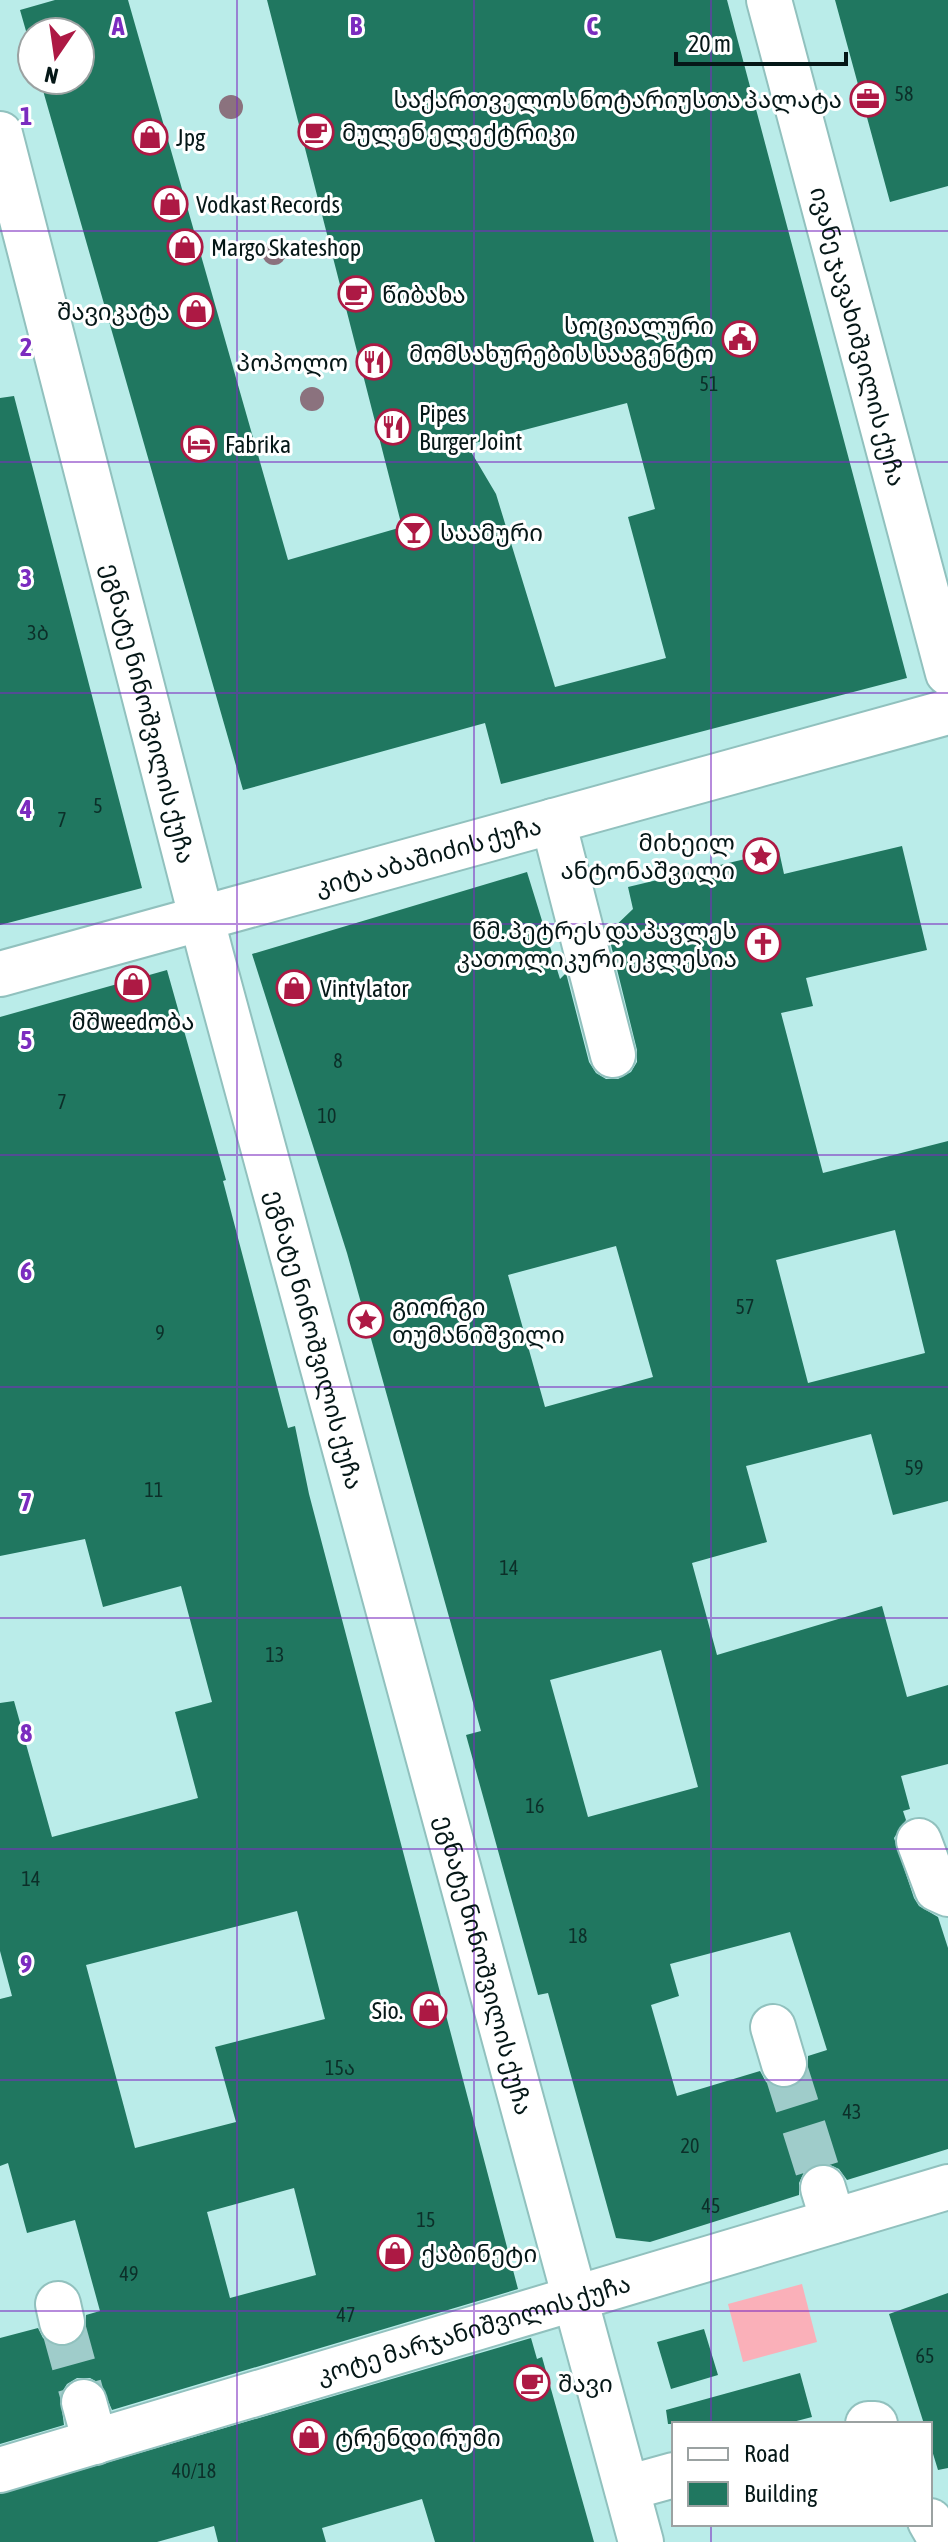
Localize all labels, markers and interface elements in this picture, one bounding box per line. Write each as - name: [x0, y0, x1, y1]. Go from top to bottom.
- text: A: [111, 11, 125, 41]
- text: B: [350, 11, 363, 41]
- text: C: [586, 11, 598, 41]
- north arrow: [16, 16, 96, 96]
- scale bar: [676, 16, 846, 66]
- text: 20 m: [688, 30, 731, 57]
- text: N: [42, 61, 61, 90]
- office icon: საქართველოს ნოტარიუსთა პალატა: [849, 80, 887, 118]
- house number: 58: [895, 82, 913, 105]
- place label: საქართველოს ნოტარიუსთა პალატა: [394, 86, 842, 114]
- text: 1: [20, 101, 32, 131]
- cafe icon: მულენ ელექტრიკი: [297, 113, 335, 151]
- shop icon: Jpg: [131, 118, 169, 156]
- place label: მულენ ელექტრიკი: [342, 119, 576, 147]
- place label: Jpg: [176, 124, 206, 151]
- street label: ივანე ჯავახიშვილის ქუჩა: [806, 184, 911, 489]
- shop icon: Vodkast Records: [151, 185, 189, 223]
- place label: Vodkast Records: [196, 191, 340, 218]
- shop icon: Margo Skateshop: [166, 228, 204, 266]
- place label: Margo Skateshop: [211, 234, 361, 261]
- cafe icon: წიბახა: [337, 275, 375, 313]
- place label: წიბახა: [382, 281, 466, 308]
- shop icon: შავიკატა: [177, 292, 215, 330]
- place label: შავიკატა: [57, 298, 170, 326]
- place label: სოციალური მომსახურების სააგენტო: [409, 312, 714, 368]
- public building icon: სოციალური მომსახურების სააგენტო: [721, 320, 759, 358]
- text: 2: [20, 332, 32, 362]
- restaurant icon: პოპოლო: [355, 343, 393, 381]
- place label: პოპოლო: [236, 349, 348, 377]
- house number: 51: [700, 372, 718, 395]
- place label: Pipes Burger Joint: [419, 400, 523, 455]
- restaurant icon: Pipes Burger Joint: [374, 408, 412, 446]
- hotel icon: Fabrika: [180, 425, 218, 463]
- place label: Fabrika: [225, 431, 291, 458]
- bar icon: საამური: [395, 513, 433, 551]
- place label: საამური: [440, 519, 543, 547]
- street label: ეგნატე ნინოშვილის ქუჩა: [96, 560, 200, 866]
- text: 3: [20, 563, 32, 593]
- house number: 3ბ: [27, 621, 49, 644]
- text: 4: [19, 794, 32, 824]
- house number: 5: [93, 794, 103, 817]
- house number: 7: [57, 808, 67, 831]
- street label: კიტა აბაშიძის ქუჩა: [312, 812, 544, 901]
- place label: მიხეილ ანტონაშვილი: [560, 829, 735, 885]
- place icon: მიხეილ ანტონაშვილი: [742, 837, 780, 875]
- place label: წმ. პეტრეს და პავლეს კათოლიკური ეკლესია: [457, 917, 737, 973]
- church icon: წმ. პეტრეს და პავლეს კათოლიკური ეკლესია: [744, 925, 782, 963]
- shop icon: მშweedობა: [114, 965, 152, 1003]
- shop icon: Vintylator: [275, 969, 313, 1007]
- place label: Vintylator: [320, 975, 409, 1002]
- place label: მშweedობა: [71, 1008, 195, 1035]
- text: 5: [20, 1025, 32, 1055]
- house number: 8: [333, 1049, 343, 1072]
- house number: 7: [57, 1090, 67, 1113]
- house number: 10: [318, 1104, 336, 1127]
- street label: ეგნატე ნინოშვილის ქუჩა: [261, 1187, 369, 1492]
- text: 6: [20, 1256, 32, 1286]
- place label: გიორგი თუმანიშვილი: [392, 1293, 565, 1349]
- house number: 57: [736, 1295, 754, 1318]
- place icon: გიორგი თუმანიშვილი: [347, 1301, 385, 1339]
- house number: 9: [155, 1321, 165, 1344]
- house number: 59: [905, 1456, 923, 1479]
- house number: 11: [145, 1478, 163, 1501]
- text: 7: [20, 1487, 32, 1517]
- house number: 14: [500, 1556, 518, 1579]
- house number: 13: [266, 1643, 284, 1666]
- text: 8: [20, 1718, 32, 1748]
- house number: 16: [526, 1794, 544, 1817]
- street label: ეგნატე ნინოშვილის ქუჩა: [430, 1812, 538, 2118]
- house number: 14: [22, 1867, 40, 1890]
- house number: 18: [569, 1924, 587, 1947]
- text: 9: [20, 1949, 32, 1979]
- shop icon: Sio.: [410, 1991, 448, 2029]
- place label: Sio.: [372, 1997, 403, 2024]
- house number: 15ა: [325, 2056, 355, 2079]
- house number: 43: [843, 2100, 861, 2123]
- house number: 20: [681, 2134, 699, 2157]
- house number: 45: [702, 2194, 720, 2217]
- house number: 15: [417, 2208, 435, 2231]
- shop icon: ქაბინეტი: [376, 2234, 414, 2272]
- place label: ქაბინეტი: [421, 2240, 537, 2268]
- house number: 49: [120, 2262, 138, 2285]
- street label: კოტე მარჯანიშვილის ქუჩა: [313, 2269, 633, 2389]
- house number: 47: [337, 2303, 355, 2326]
- house number: 65: [916, 2344, 934, 2367]
- cafe icon: შავი: [513, 2364, 551, 2402]
- place label: შავი: [558, 2370, 613, 2398]
- shop icon: ტრენდი რუმი: [290, 2418, 328, 2456]
- legend: [672, 2422, 932, 2526]
- place label: ტრენდი რუმი: [335, 2424, 501, 2452]
- text: Road: [744, 2440, 790, 2467]
- house number: 40/18: [172, 2459, 216, 2482]
- text: Building: [744, 2480, 818, 2507]

